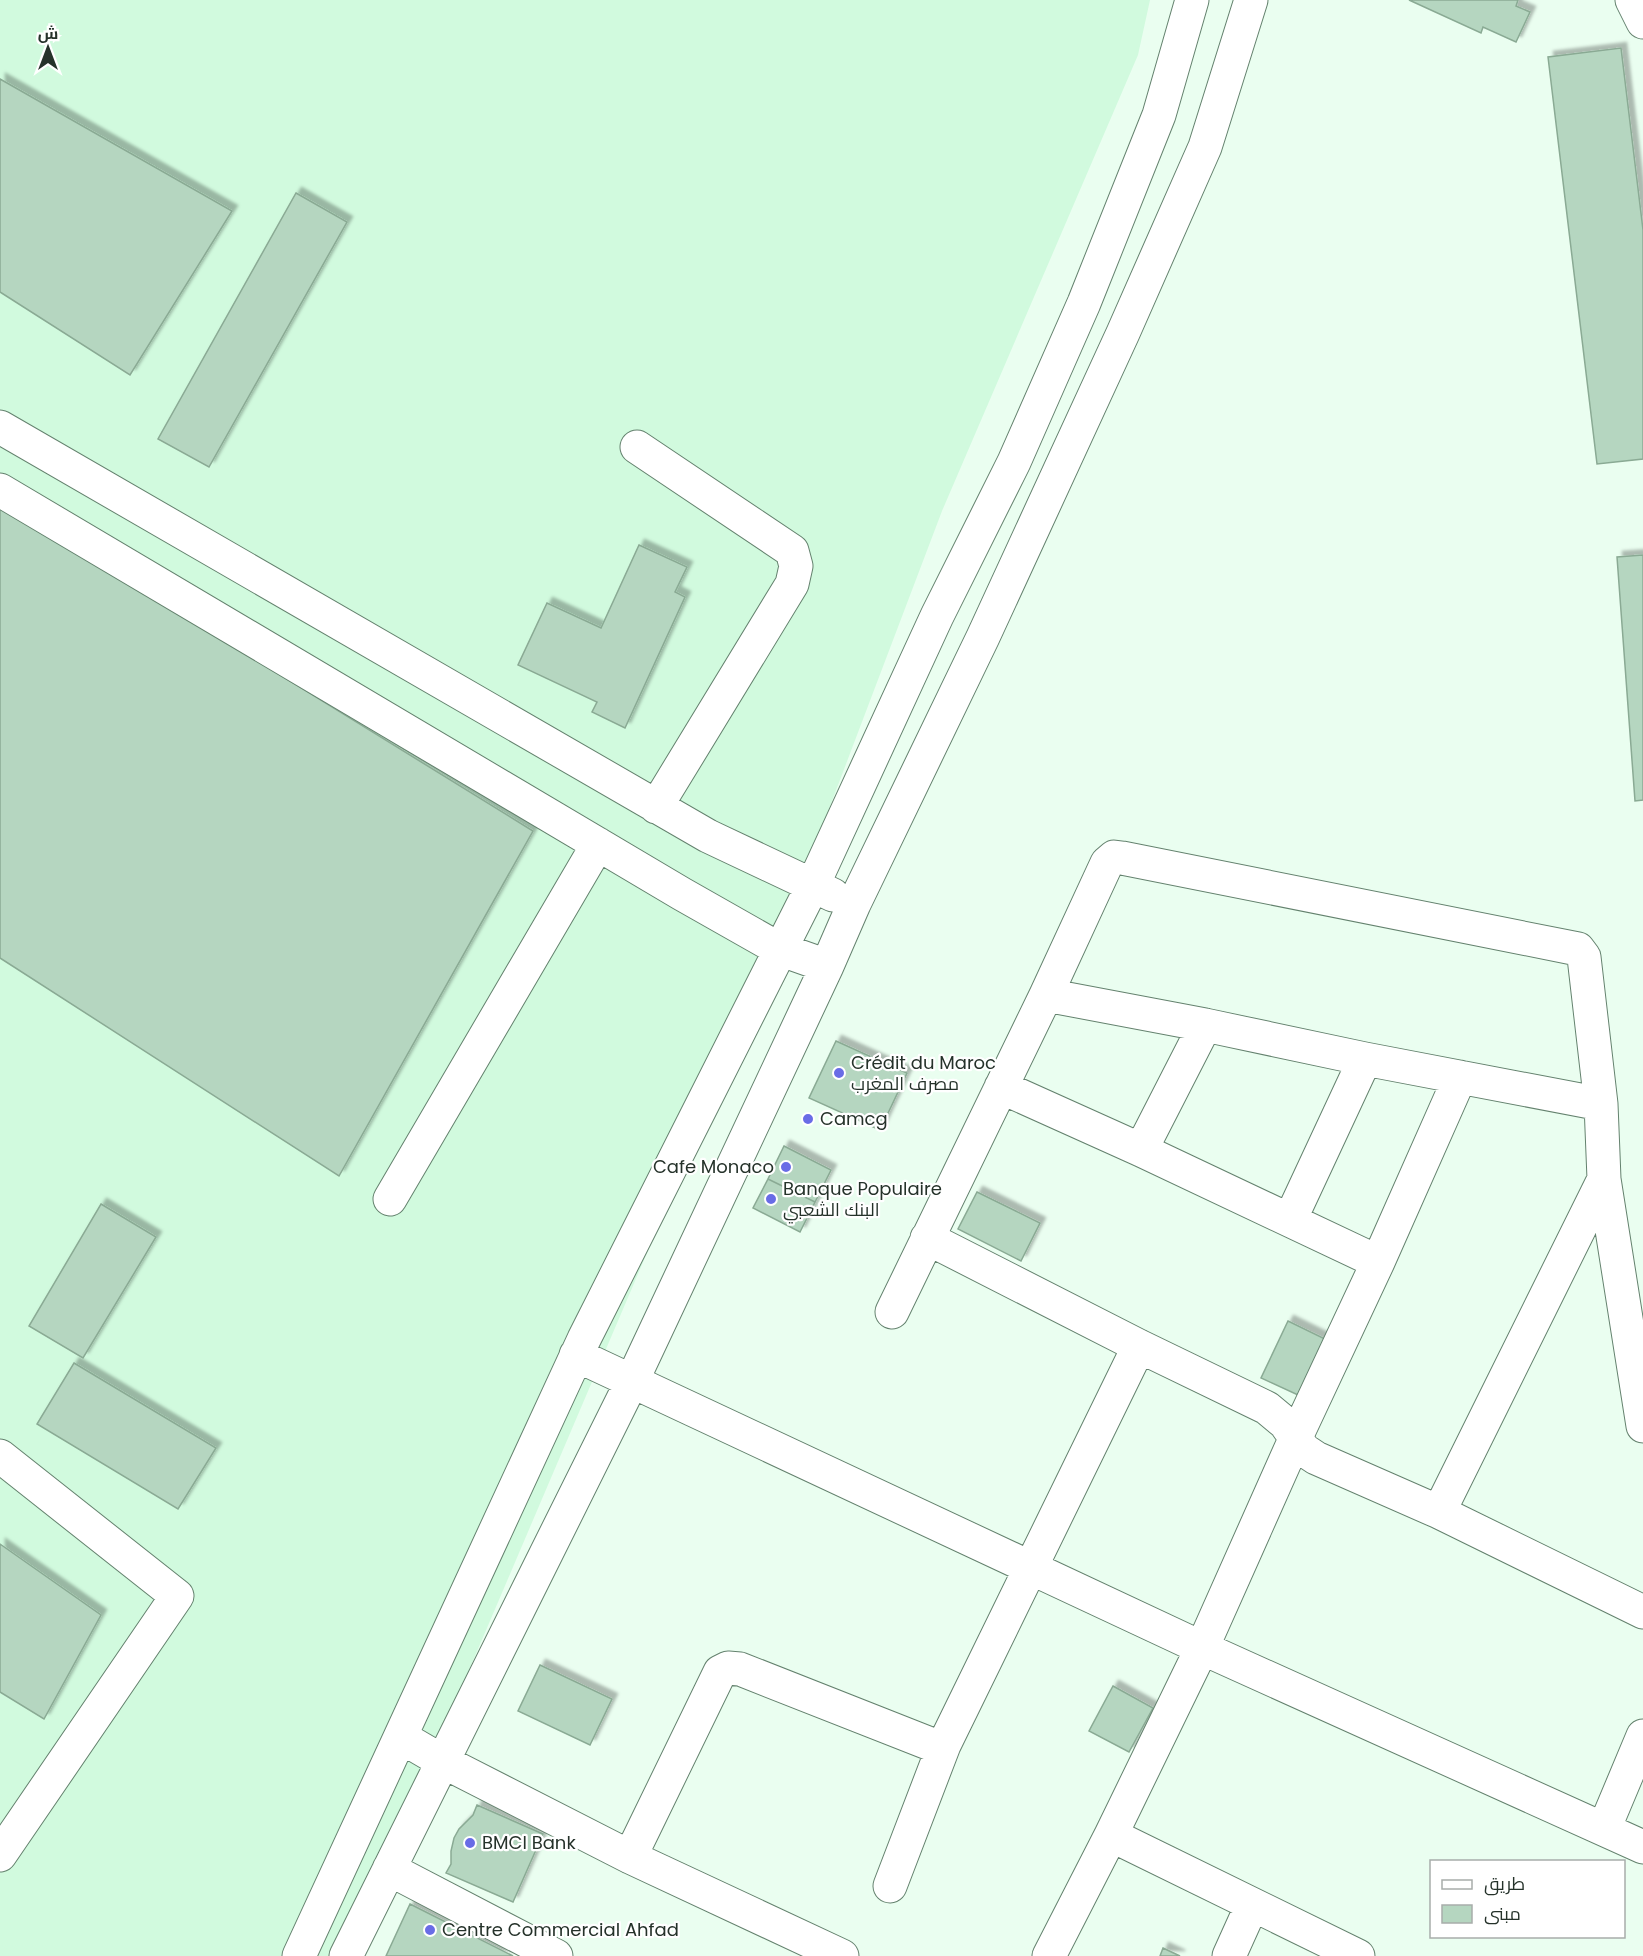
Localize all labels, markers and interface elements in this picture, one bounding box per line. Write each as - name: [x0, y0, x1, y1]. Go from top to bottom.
- north arrow: [18, 18, 78, 78]
- text: ش: [38, 22, 58, 45]
- place label: Crédit du Maroc مصرف المغرب: [851, 1050, 996, 1096]
- marker: Crédit du Maroc مصرف المغرب: [832, 1066, 846, 1080]
- place label: Camcg: [820, 1106, 888, 1131]
- marker: Camcg: [801, 1112, 815, 1126]
- place label: Cafe Monaco: [653, 1154, 774, 1179]
- marker: Cafe Monaco: [779, 1160, 793, 1174]
- place label: Banque Populaire البنك الشعبي: [783, 1176, 942, 1224]
- marker: Banque Populaire البنك الشعبي: [764, 1192, 778, 1206]
- place label: BMCI Bank: [482, 1830, 576, 1855]
- marker: BMCI Bank: [463, 1836, 477, 1850]
- legend: [1430, 1860, 1625, 1938]
- text: طريق: [1484, 1871, 1525, 1896]
- text: مبنى: [1484, 1901, 1521, 1926]
- place label: Centre Commercial Ahfad: [442, 1917, 679, 1942]
- marker: Centre Commercial Ahfad: [423, 1923, 437, 1937]

